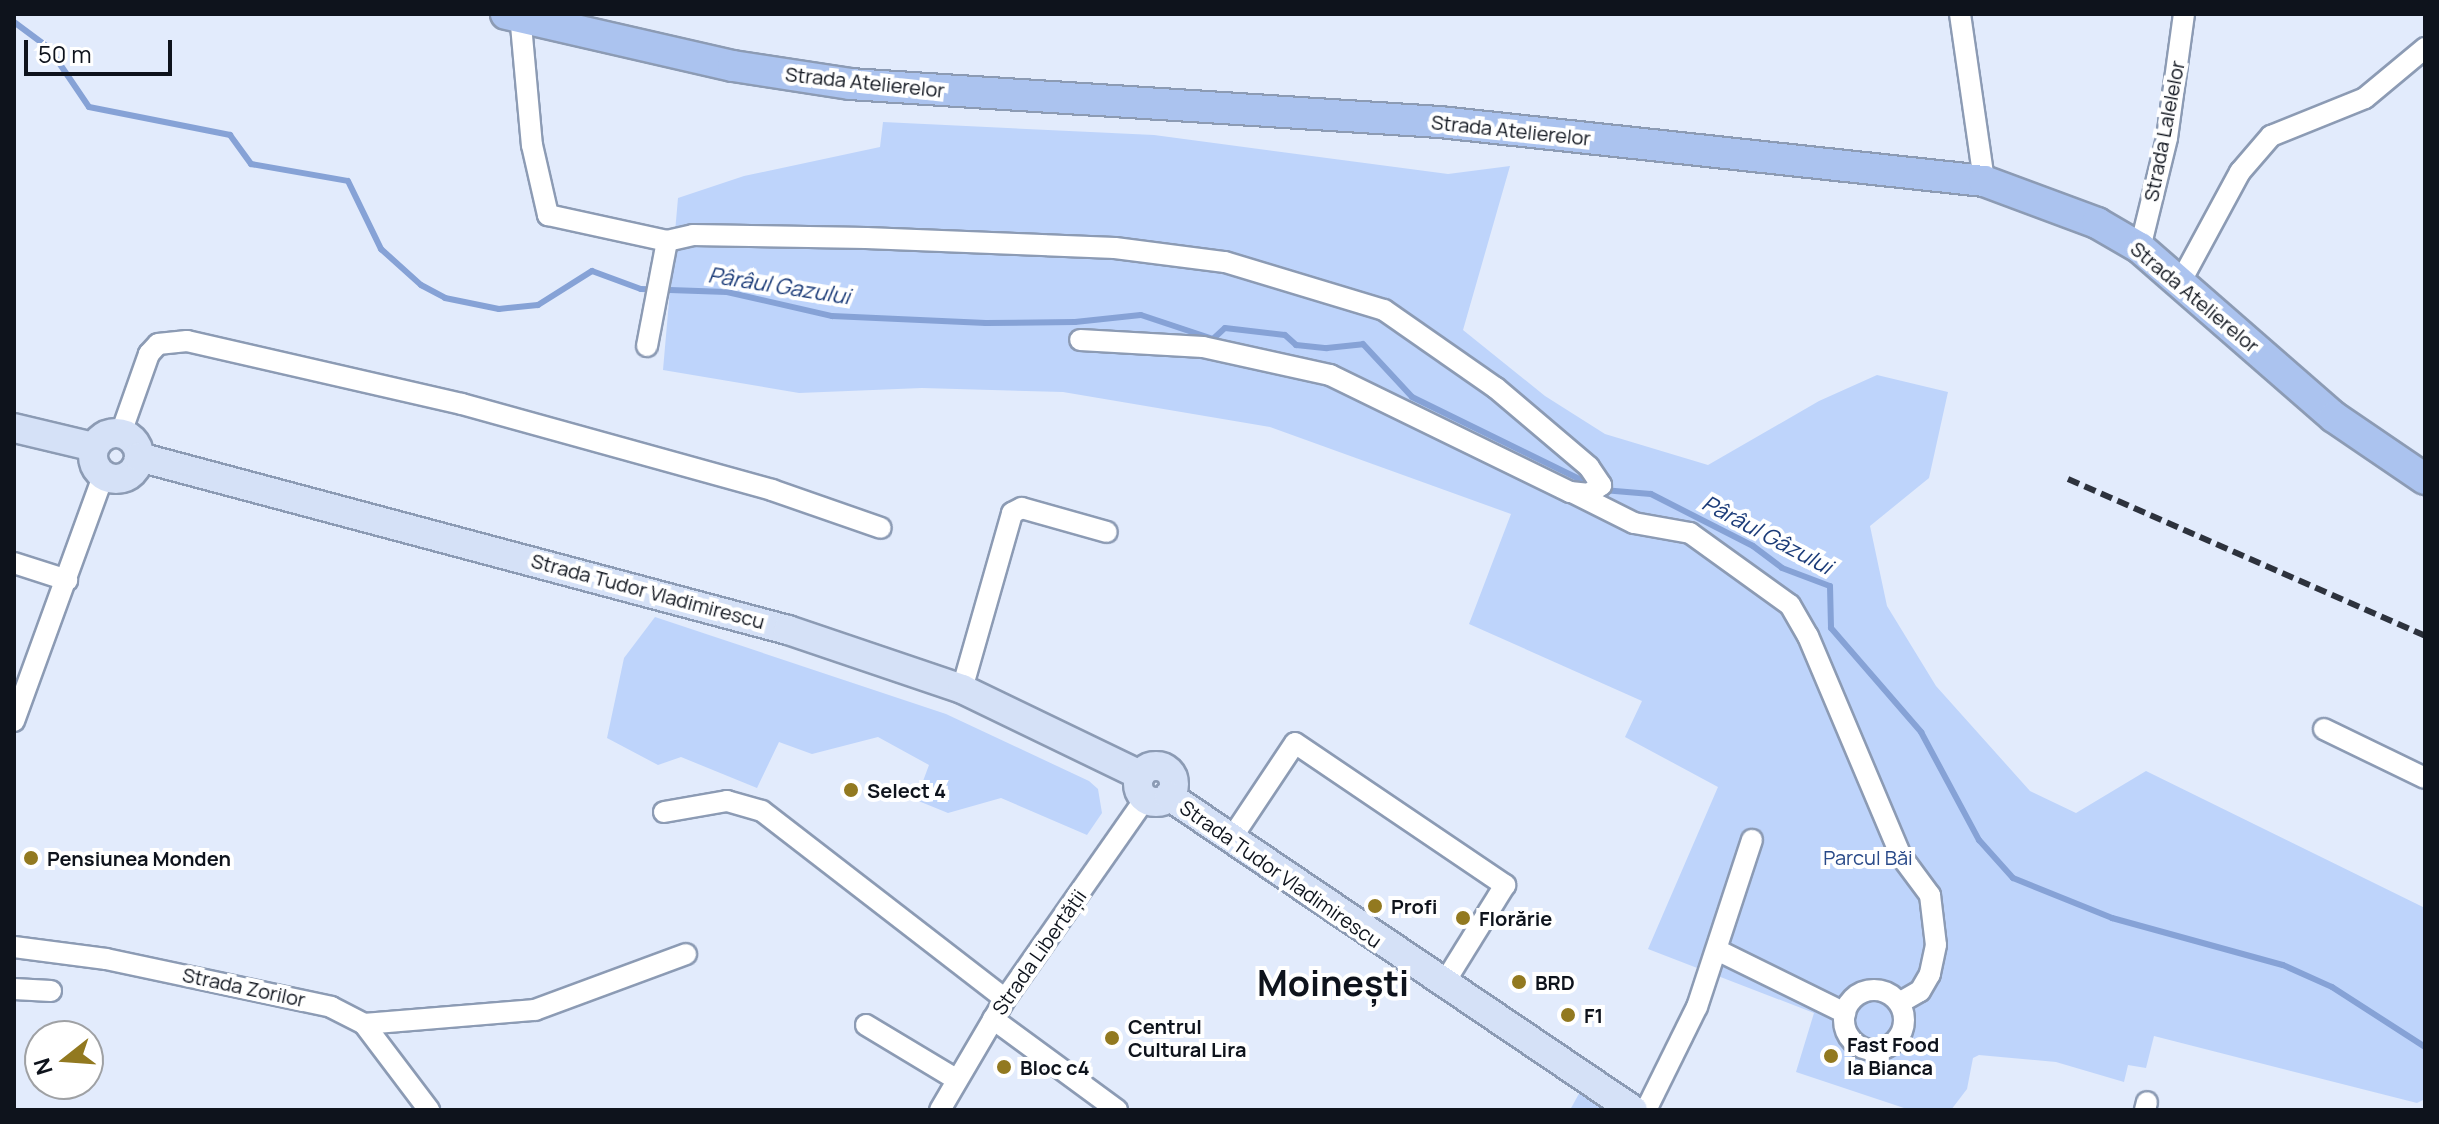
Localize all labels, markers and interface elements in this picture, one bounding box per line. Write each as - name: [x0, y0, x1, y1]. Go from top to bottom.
- scale bar: [28, 24, 176, 74]
- text: 50 m: [38, 37, 92, 70]
- street label: Strada Lalelelor: [2139, 59, 2189, 203]
- street label: Strada Atelierelor: [784, 62, 946, 102]
- street label: Strada Atelierelor: [1430, 110, 1592, 150]
- street label: Strada Atelierelor: [2126, 236, 2264, 358]
- water label: Pârâul Gazului: [706, 262, 852, 310]
- water label: Pârâul Gâzului: [1698, 490, 1836, 580]
- street label: Strada Tudor Vladimirescu: [529, 548, 767, 634]
- place label: Select 4: [867, 778, 946, 802]
- marker: Select 4: [842, 781, 860, 799]
- street label: Strada Tudor Vladimirescu: [1176, 795, 1386, 953]
- park label: Parcul Băi: [1823, 845, 1913, 869]
- place label: Pensiunea Monden: [47, 846, 231, 870]
- marker: Pensiunea Monden: [22, 849, 40, 867]
- street label: Strada Libertății: [987, 885, 1091, 1019]
- place label: Profi: [1391, 894, 1437, 918]
- marker: Profi: [1366, 897, 1384, 915]
- place label: Florărie: [1479, 906, 1552, 930]
- marker: Florărie: [1454, 909, 1472, 927]
- district label: Moinești: [1257, 961, 1409, 1005]
- street label: Strada Zorilor: [180, 962, 308, 1012]
- place label: BRD: [1535, 970, 1575, 994]
- marker: BRD: [1510, 973, 1528, 991]
- place label: F1: [1584, 1003, 1603, 1027]
- marker: F1: [1559, 1006, 1577, 1024]
- place label: Centrul Cultural Lira: [1128, 1014, 1246, 1061]
- north arrow: [24, 1020, 104, 1100]
- marker: Centrul Cultural Lira: [1103, 1029, 1121, 1047]
- place label: Fast Food la Bianca: [1847, 1032, 1939, 1079]
- marker: Fast Food la Bianca: [1822, 1047, 1840, 1065]
- text: N: [26, 1055, 60, 1078]
- place label: Bloc c4: [1020, 1055, 1090, 1079]
- marker: Bloc c4: [995, 1058, 1013, 1076]

